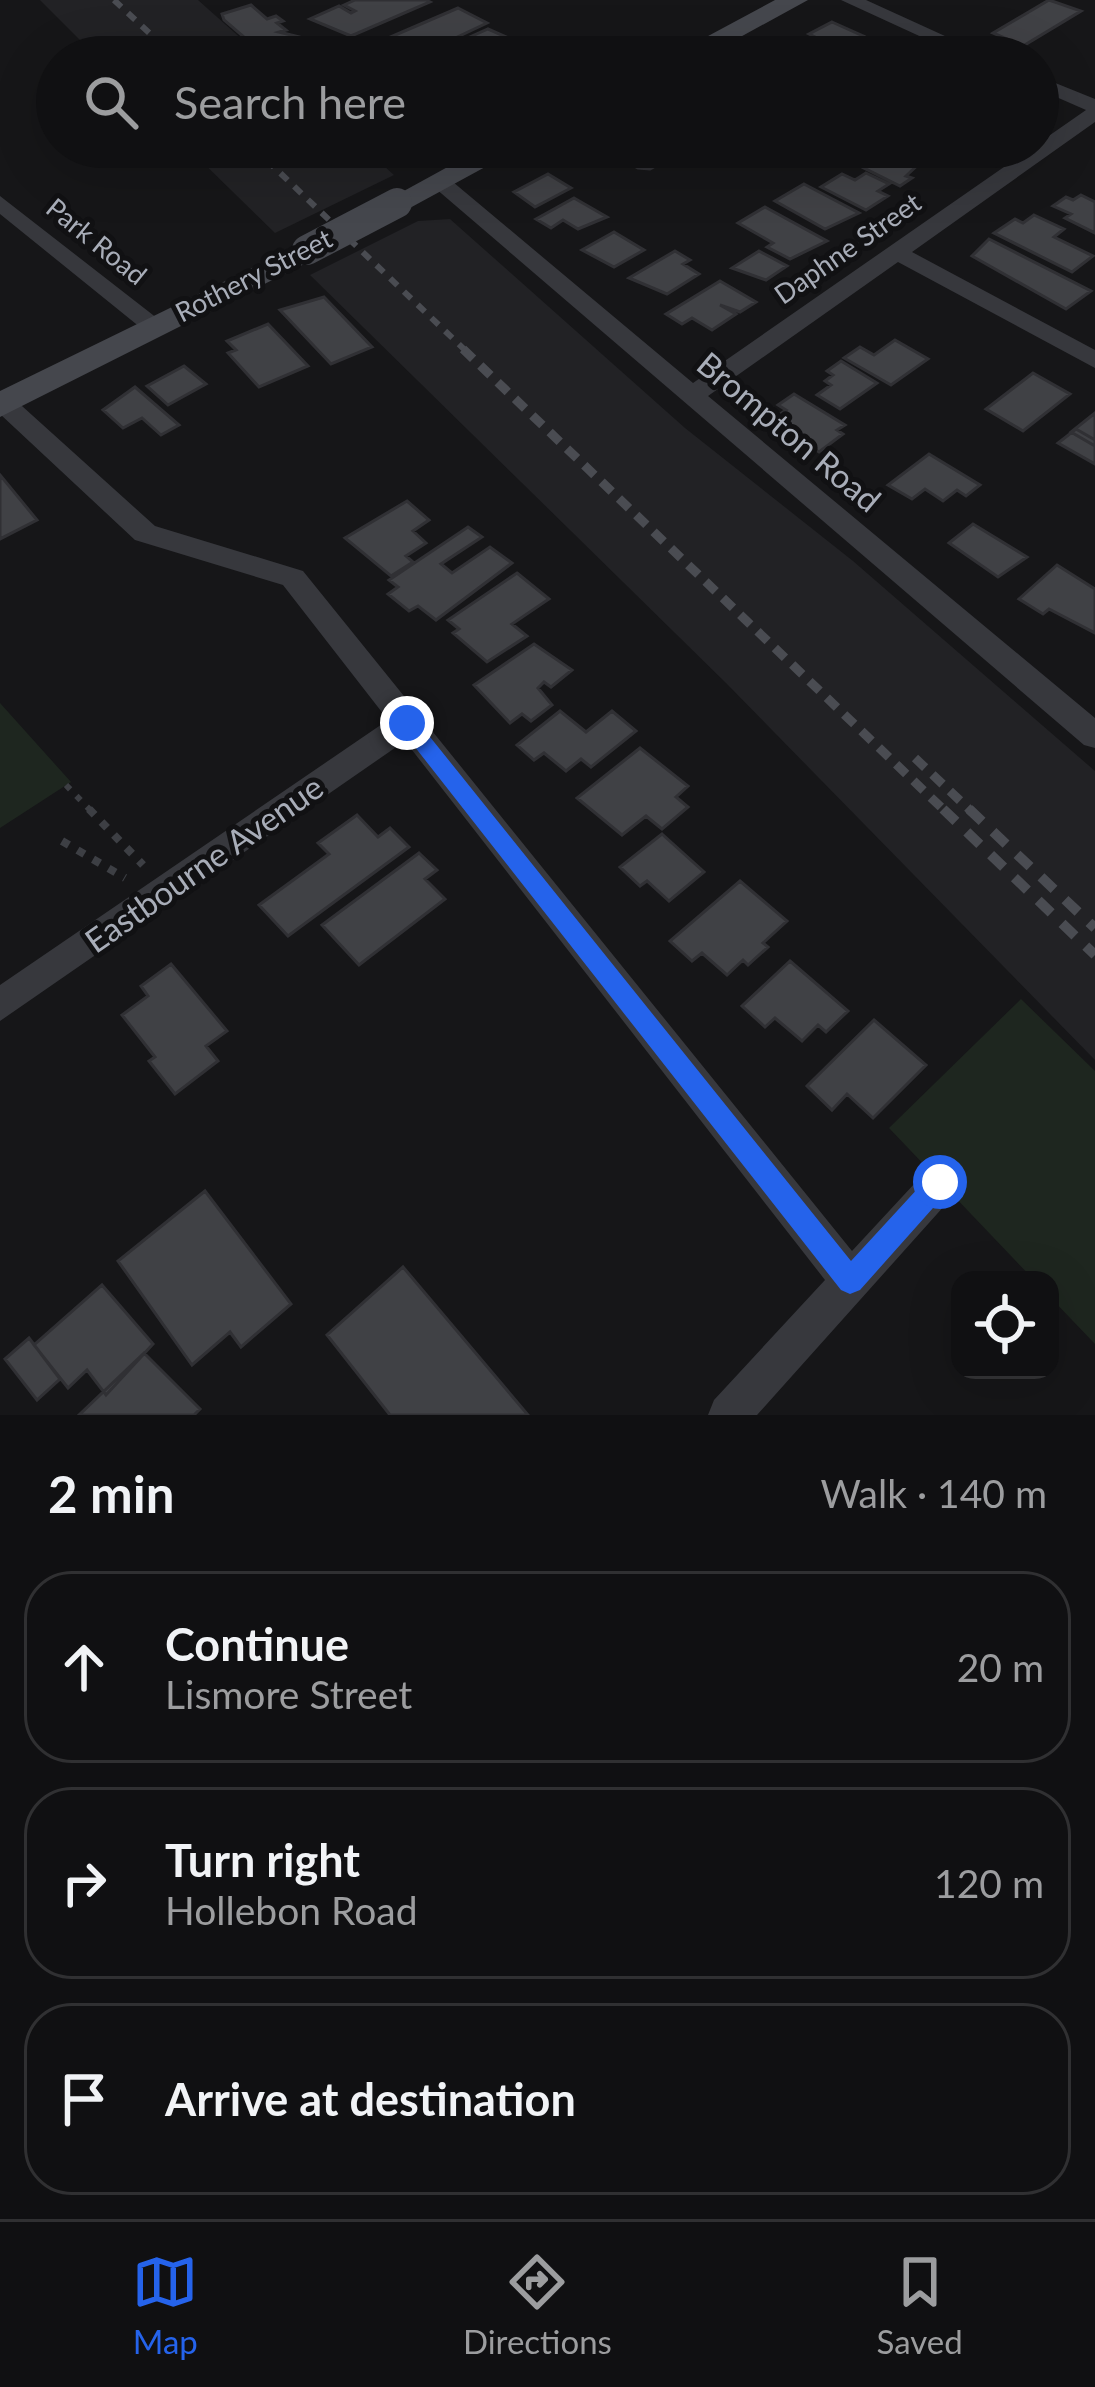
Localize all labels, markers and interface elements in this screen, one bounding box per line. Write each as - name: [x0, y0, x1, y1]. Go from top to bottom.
- search box: [36, 36, 1059, 168]
- icon: search: [78, 69, 144, 135]
- text: Search here: [174, 75, 406, 129]
- street label: Daphne Street: [768, 185, 927, 310]
- street label: Park Road: [40, 190, 154, 291]
- street label: Rothery Street: [170, 221, 337, 328]
- street label: Brompton Road: [690, 343, 889, 520]
- route end: [380, 696, 434, 750]
- street label: Eastbourne Avenue: [77, 766, 330, 960]
- route start: [913, 1155, 967, 1209]
- map controls: [951, 1271, 1059, 1379]
- button: locate: [951, 1271, 1059, 1379]
- text: 2 min: [48, 1463, 174, 1524]
- text: Walk · 140 m: [820, 1470, 1047, 1516]
- text: Continue: [165, 1617, 349, 1671]
- icon: ahead: [51, 1634, 117, 1700]
- text: 20 m: [957, 1644, 1044, 1690]
- text: Lismore Street: [165, 1671, 412, 1717]
- text: Turn right: [165, 1833, 360, 1887]
- icon: right: [51, 1850, 117, 1916]
- text: 120 m: [934, 1860, 1044, 1906]
- text: Hollebon Road: [165, 1887, 418, 1933]
- icon: arrive: [51, 2066, 117, 2132]
- text: Arrive at destination: [165, 2072, 576, 2126]
- tab: Map: [132, 2249, 198, 2361]
- tab: Directions: [463, 2249, 612, 2361]
- tab: Saved: [876, 2249, 963, 2361]

